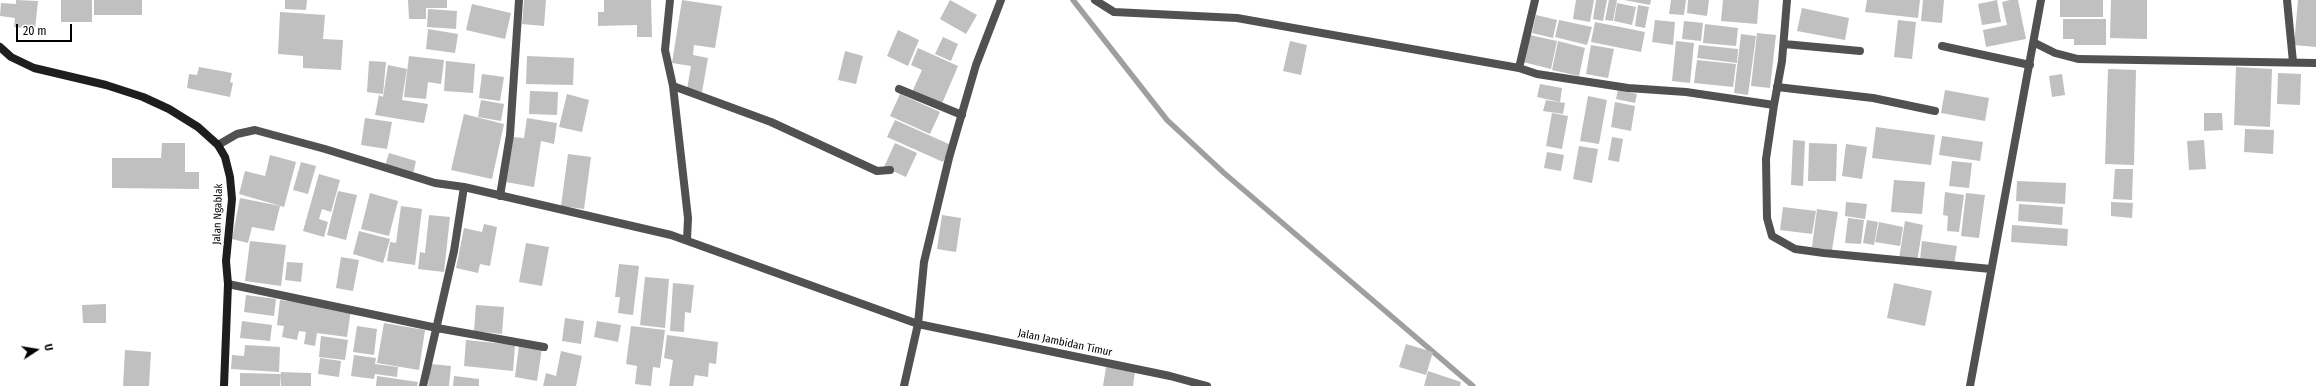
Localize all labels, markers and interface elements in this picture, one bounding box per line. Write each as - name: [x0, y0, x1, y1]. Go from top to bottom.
- scale bar: [18, 16, 74, 42]
- text: 20 m: [23, 24, 47, 38]
- street label: Jalan Ngablak: [210, 183, 226, 245]
- street label: Jalan Jambidan Timur: [1017, 327, 1113, 359]
- north arrow: [16, 330, 56, 370]
- text: U: [41, 343, 55, 352]

